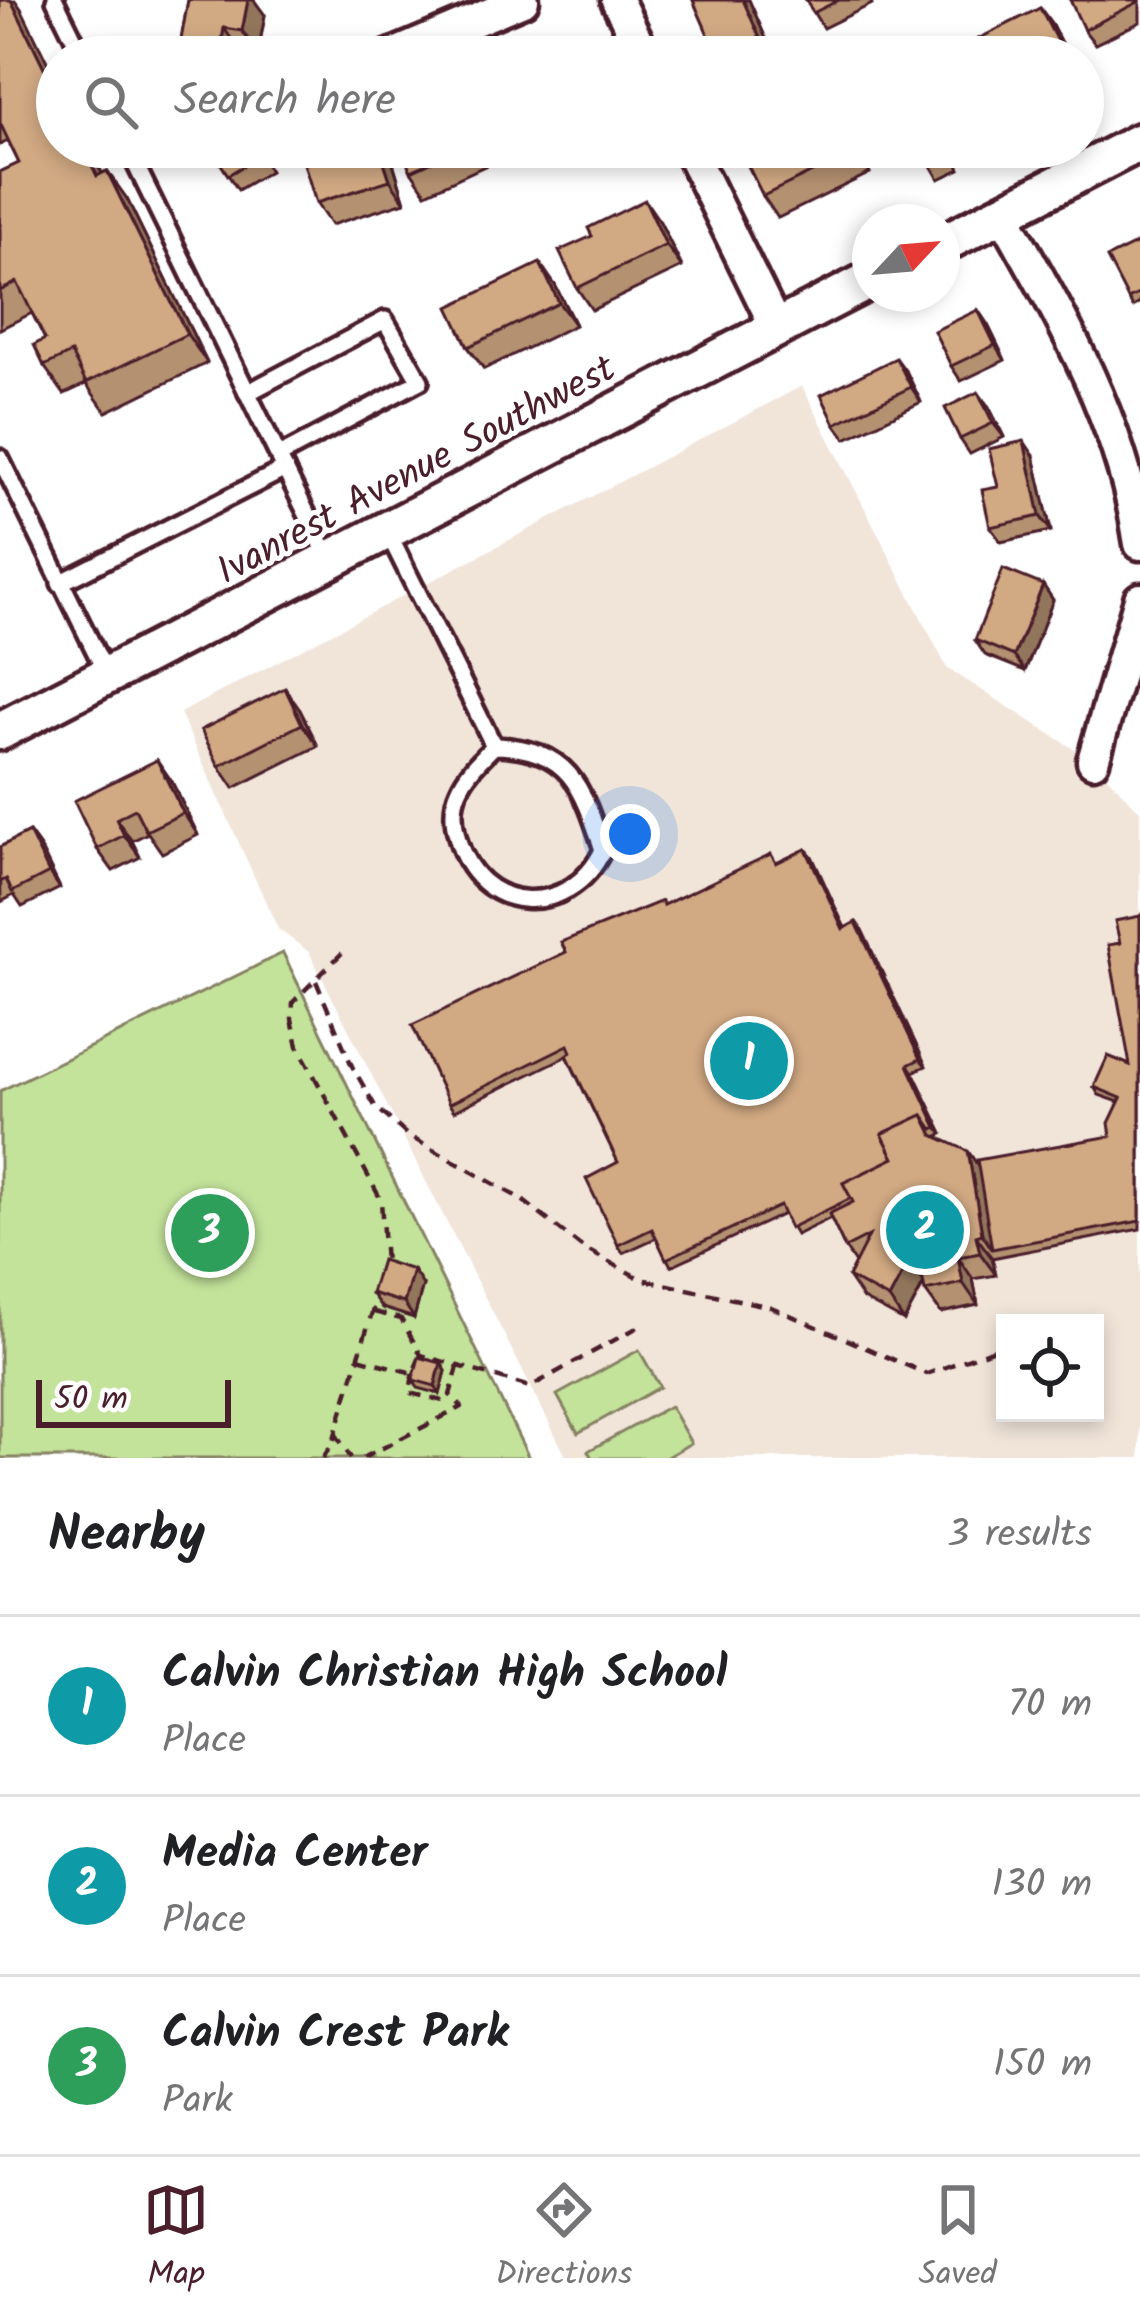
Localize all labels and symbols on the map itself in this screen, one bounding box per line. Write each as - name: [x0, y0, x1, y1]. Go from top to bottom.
- north arrow: [852, 204, 960, 312]
- street label: Ivanrest Avenue Southwest: [206, 339, 628, 603]
- your location: [600, 804, 660, 864]
- pin: 1: [710, 1016, 788, 1106]
- pin: 2: [886, 1185, 964, 1275]
- pin: 3: [171, 1188, 249, 1278]
- scale bar: [36, 1374, 231, 1427]

